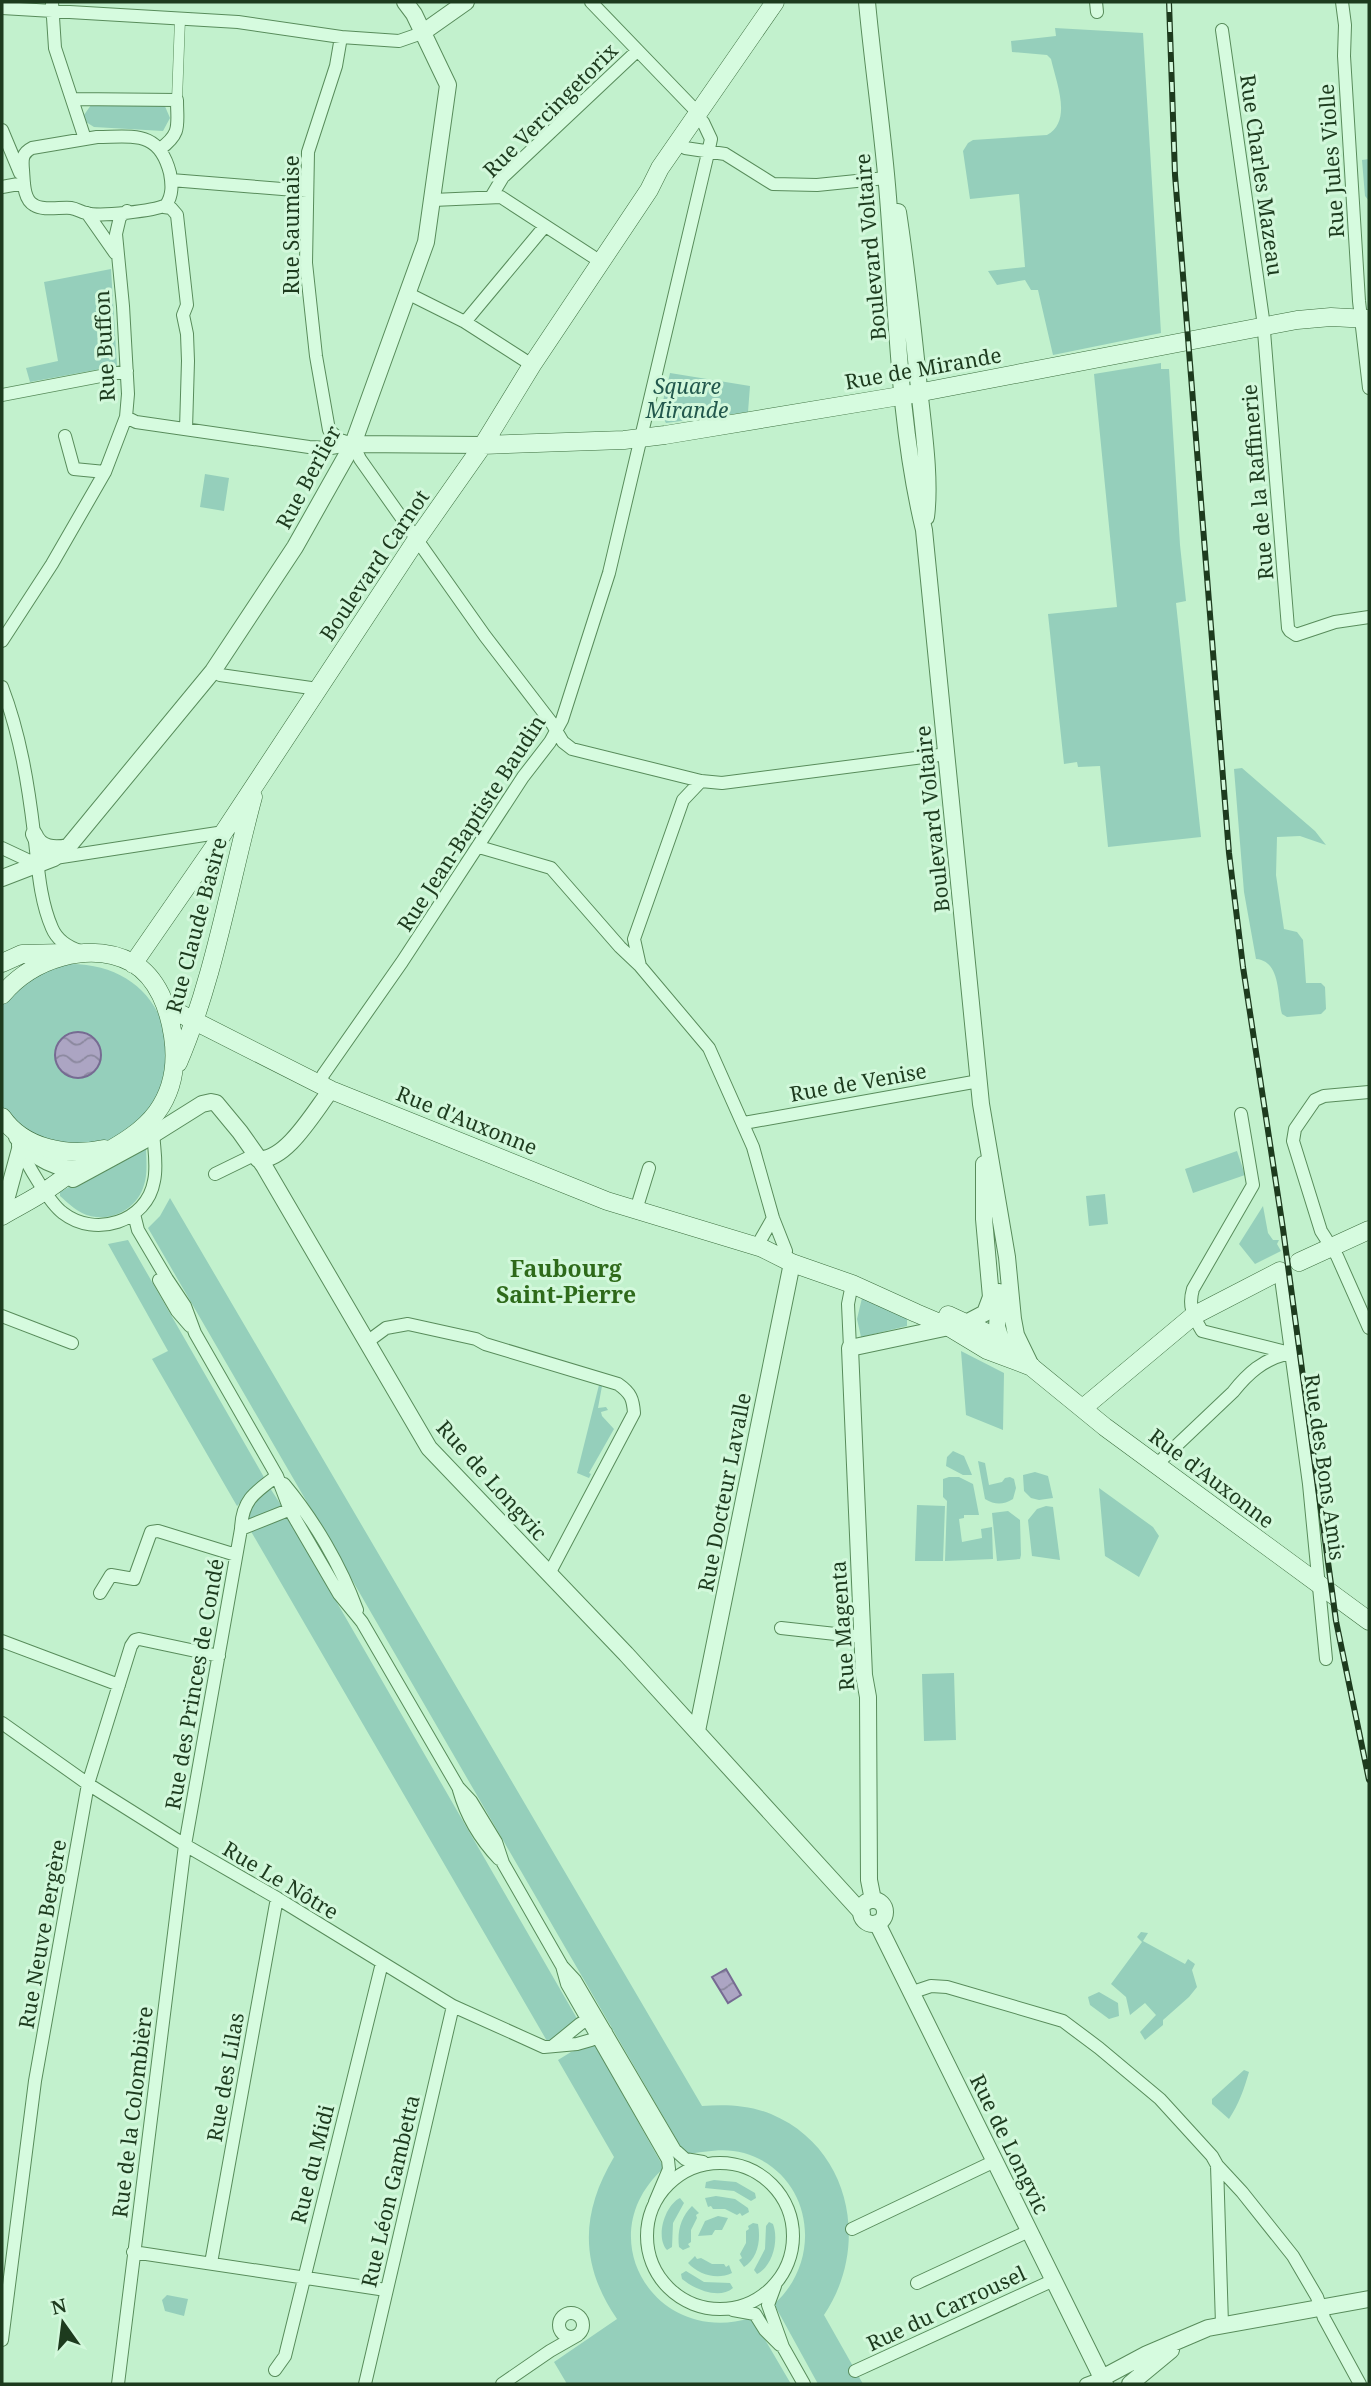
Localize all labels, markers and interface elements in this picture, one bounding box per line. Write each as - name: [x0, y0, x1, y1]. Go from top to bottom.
- street label: Rue Vercingetorix: [477, 36, 624, 183]
- street label: Rue Charles Mazeau: [1234, 73, 1290, 277]
- street label: Rue Jules Violle: [1312, 83, 1350, 239]
- street label: Boulevard Voltaire: [848, 152, 892, 342]
- street label: Rue Saumaise: [277, 155, 305, 295]
- street label: Rue Buffon: [87, 290, 121, 402]
- street label: Rue de Mirande: [842, 340, 1004, 396]
- park label: Square Mirande: [645, 372, 728, 424]
- street label: Rue de la Raffinerie: [1234, 383, 1280, 581]
- street label: Rue Berlier: [269, 420, 347, 533]
- street label: Boulevard Carnot: [313, 484, 435, 646]
- street label: Rue Jean-Baptiste Baudin: [390, 709, 552, 937]
- street label: Boulevard Voltaire: [908, 724, 956, 914]
- street label: Rue Claude Basire: [159, 834, 233, 1016]
- street label: Rue de Venise: [787, 1056, 929, 1108]
- street label: Rue d'Auxonne: [392, 1079, 542, 1161]
- district label: Faubourg Saint-Pierre: [496, 1252, 636, 1310]
- street label: Rue des Bons Amis: [1298, 1372, 1352, 1562]
- street label: Rue Docteur Lavalle: [691, 1390, 757, 1594]
- street label: Rue de Longvic: [431, 1414, 553, 1546]
- street label: Rue d'Auxonne: [1144, 1422, 1280, 1534]
- street label: Rue des Princes de Condé: [158, 1556, 230, 1812]
- street label: Rue Magenta: [823, 1560, 861, 1692]
- street label: Rue Le Nôtre: [218, 1834, 344, 1926]
- street label: Rue Neuve Bergère: [12, 1837, 72, 2031]
- street label: Rue de la Colombière: [105, 2005, 159, 2219]
- street label: Rue des Lilas: [200, 2010, 250, 2144]
- street label: Rue de Longvic: [964, 2069, 1056, 2219]
- street label: Rue Léon Gambetta: [354, 2092, 426, 2290]
- street label: Rue du Midi: [284, 2101, 340, 2226]
- street label: Rue du Carrousel: [862, 2259, 1031, 2357]
- north arrow: [28, 2288, 98, 2358]
- text: N: [48, 2292, 69, 2321]

